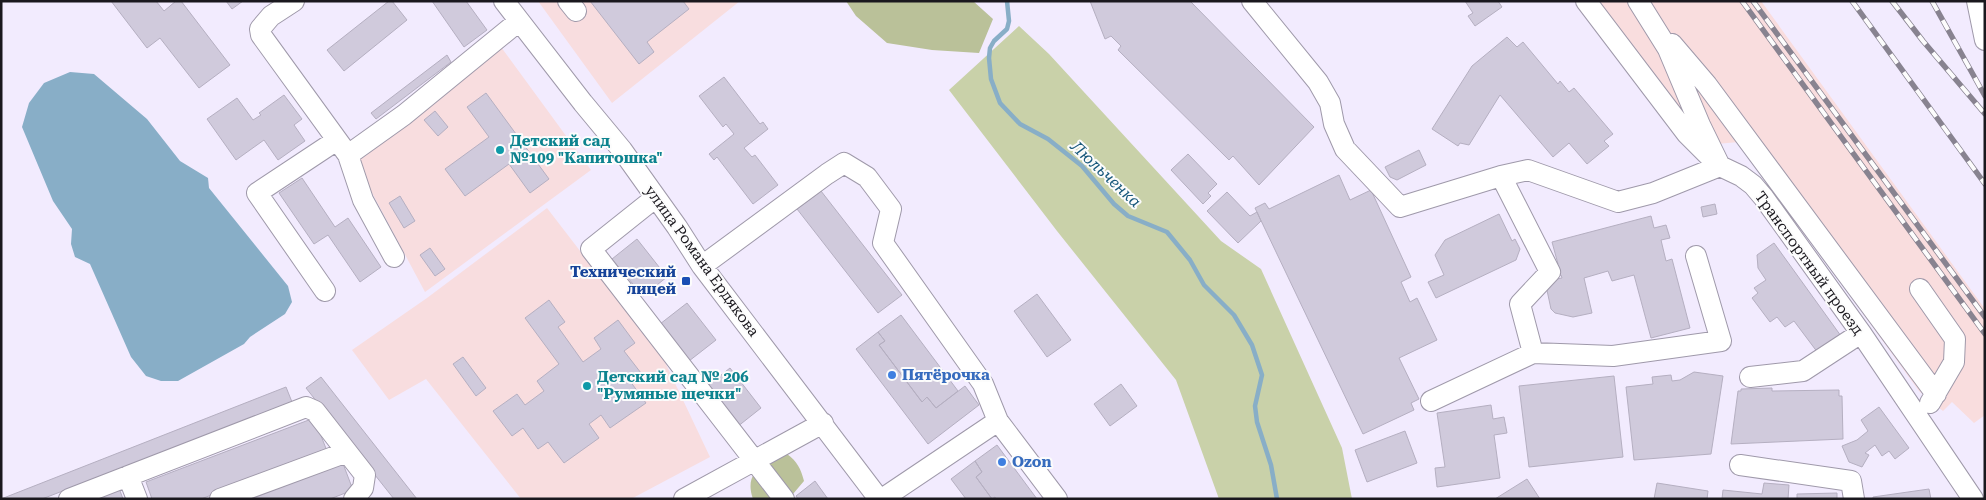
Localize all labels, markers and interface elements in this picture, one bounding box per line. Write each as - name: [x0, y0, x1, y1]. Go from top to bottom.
- place label: Детский сад №109 "Капитошка": [510, 132, 663, 167]
- water label: Люльченка: [1066, 136, 1145, 212]
- marker: Детский сад №109 "Капитошка": [494, 144, 506, 156]
- street label: улица Романа Ердякова: [641, 182, 763, 340]
- street label: Транспортный проезд: [1751, 188, 1867, 339]
- place label: Технический лицей: [570, 263, 676, 298]
- marker: Технический лицей: [680, 275, 692, 287]
- place label: Пятёрочка: [902, 366, 990, 384]
- place label: Детский сад № 206 "Румяные щечки": [597, 368, 749, 403]
- marker: Пятёрочка: [886, 369, 898, 381]
- marker: Детский сад № 206 "Румяные щечки": [581, 380, 593, 392]
- place label: Ozon: [1012, 453, 1052, 471]
- marker: Ozon: [996, 456, 1008, 468]

